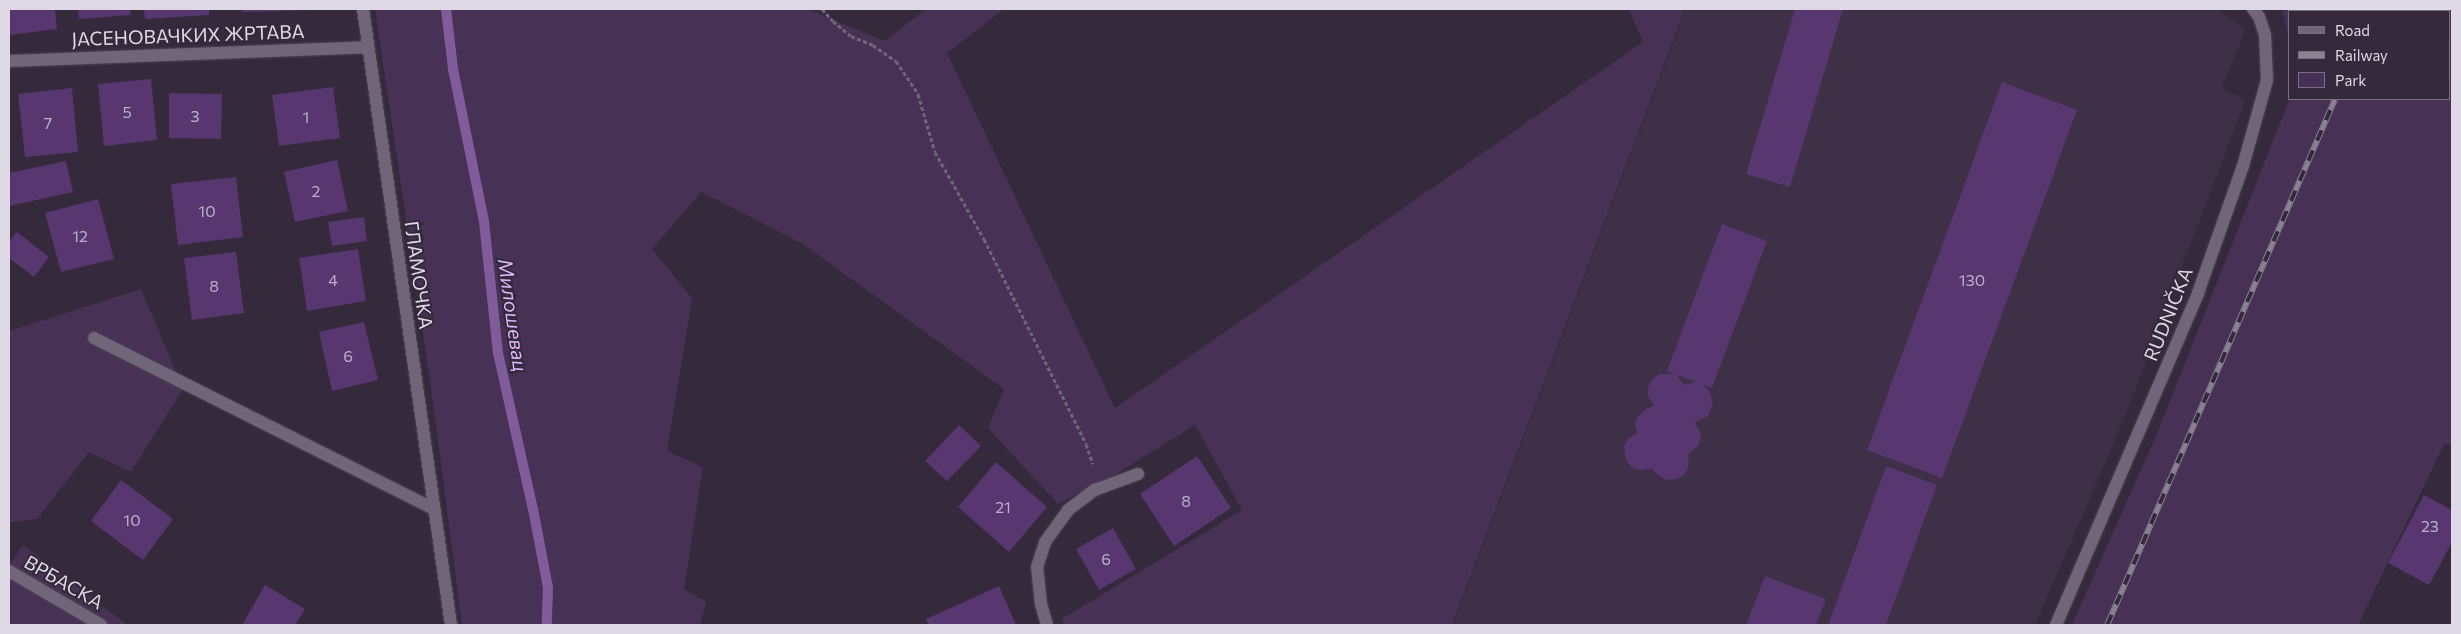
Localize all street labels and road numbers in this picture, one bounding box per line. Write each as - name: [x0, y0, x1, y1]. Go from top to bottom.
- street label: ЈАСЕНОВАЧКИХ ЖРТАВА: [71, 20, 305, 50]
- street label: ГЛАМОЧКА: [400, 219, 438, 331]
- street label: RUDNIČKA: [2139, 264, 2197, 364]
- street label: ВРБАСКА: [20, 550, 108, 614]

